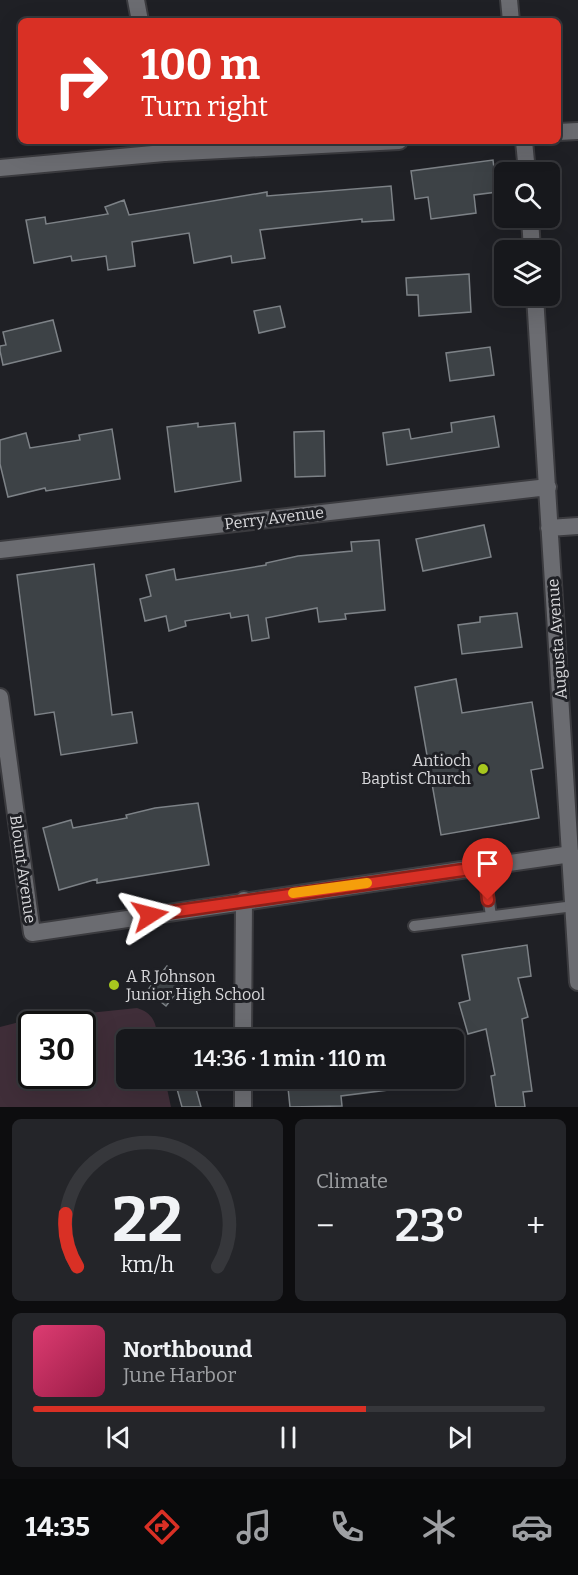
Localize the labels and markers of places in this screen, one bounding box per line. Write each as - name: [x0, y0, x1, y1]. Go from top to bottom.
- place label: Antioch Baptist Church: [361, 751, 471, 788]
- marker: Antioch Baptist Church: [476, 762, 490, 776]
- pin: [462, 838, 513, 900]
- place label: A R Johnson Junior High School: [125, 967, 265, 1004]
- marker: A R Johnson Junior High School: [107, 978, 121, 992]

